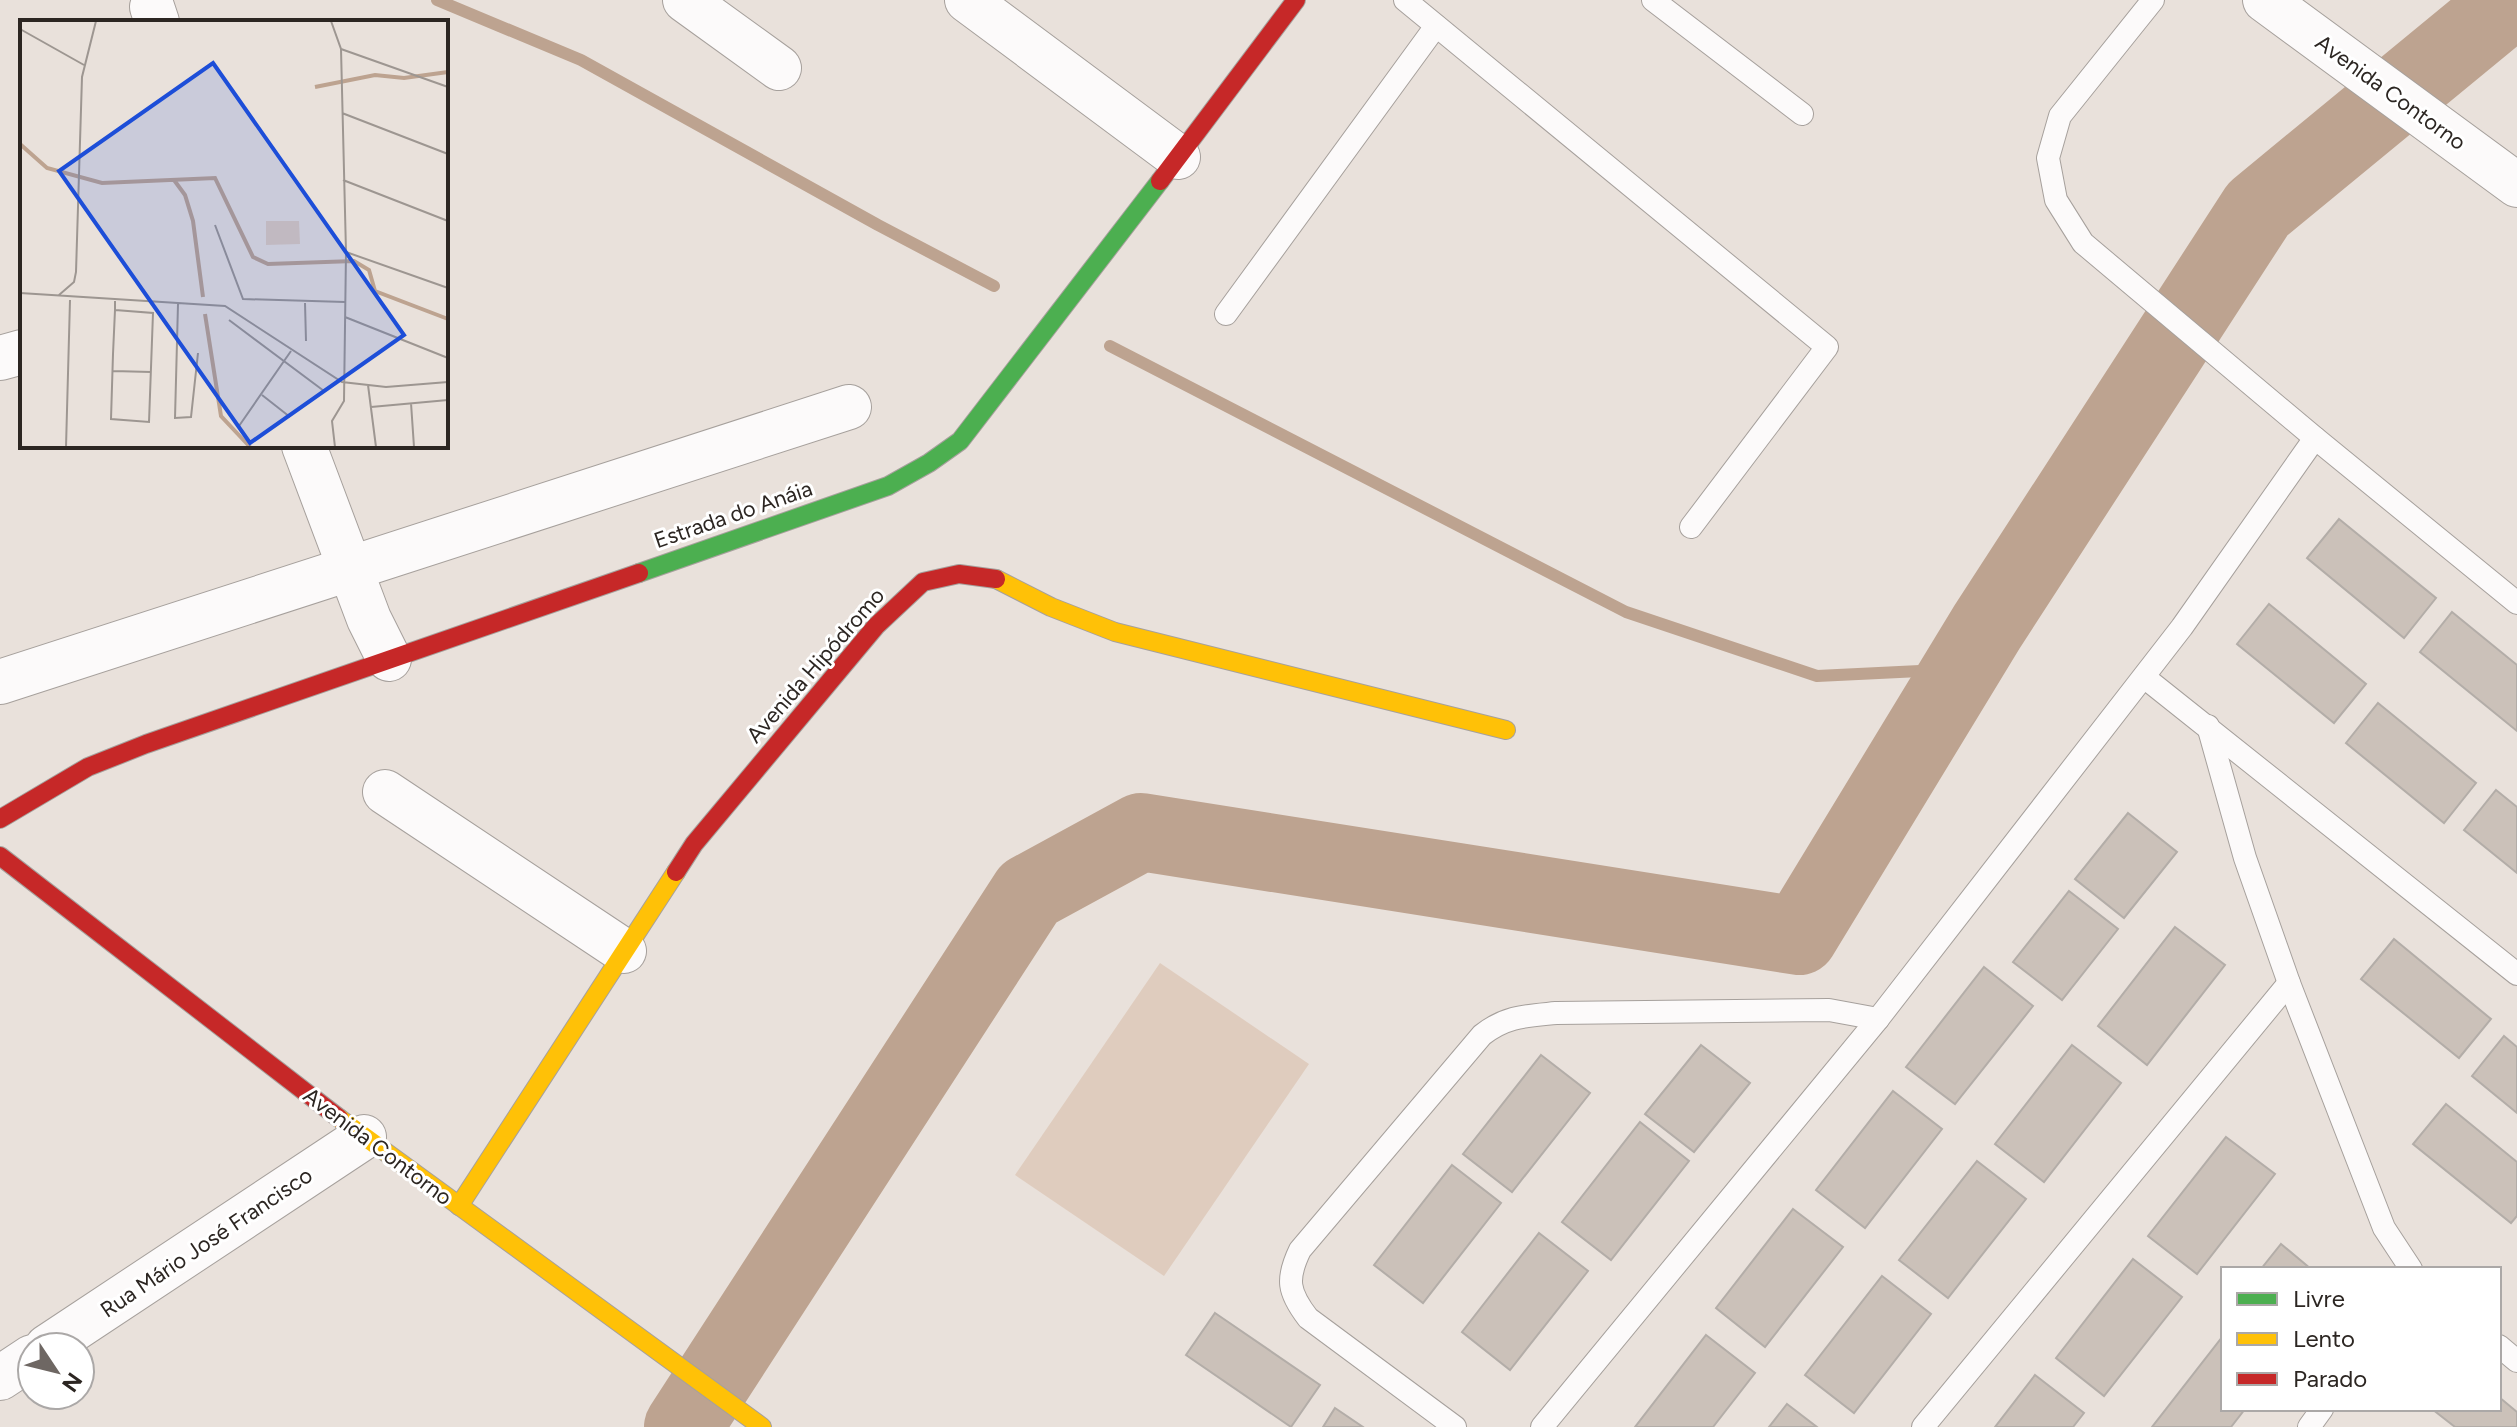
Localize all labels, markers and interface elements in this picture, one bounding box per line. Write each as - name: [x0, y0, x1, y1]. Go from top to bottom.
- inset map: [20, 20, 448, 448]
- street label: Avenida Contorno: [2310, 29, 2471, 156]
- street label: Estrada do Anáia: [650, 475, 816, 554]
- street label: Avenida Hipódromo: [741, 582, 890, 748]
- street label: Avenida Contorno: [298, 1082, 457, 1211]
- street label: Rua Mário José Francisco: [95, 1161, 317, 1323]
- legend: [2221, 1267, 2501, 1411]
- text: Livre: [2293, 1284, 2345, 1313]
- text: Lento: [2293, 1324, 2355, 1353]
- north arrow: [16, 1331, 96, 1411]
- text: Parado: [2293, 1364, 2367, 1393]
- text: N: [56, 1367, 88, 1397]

